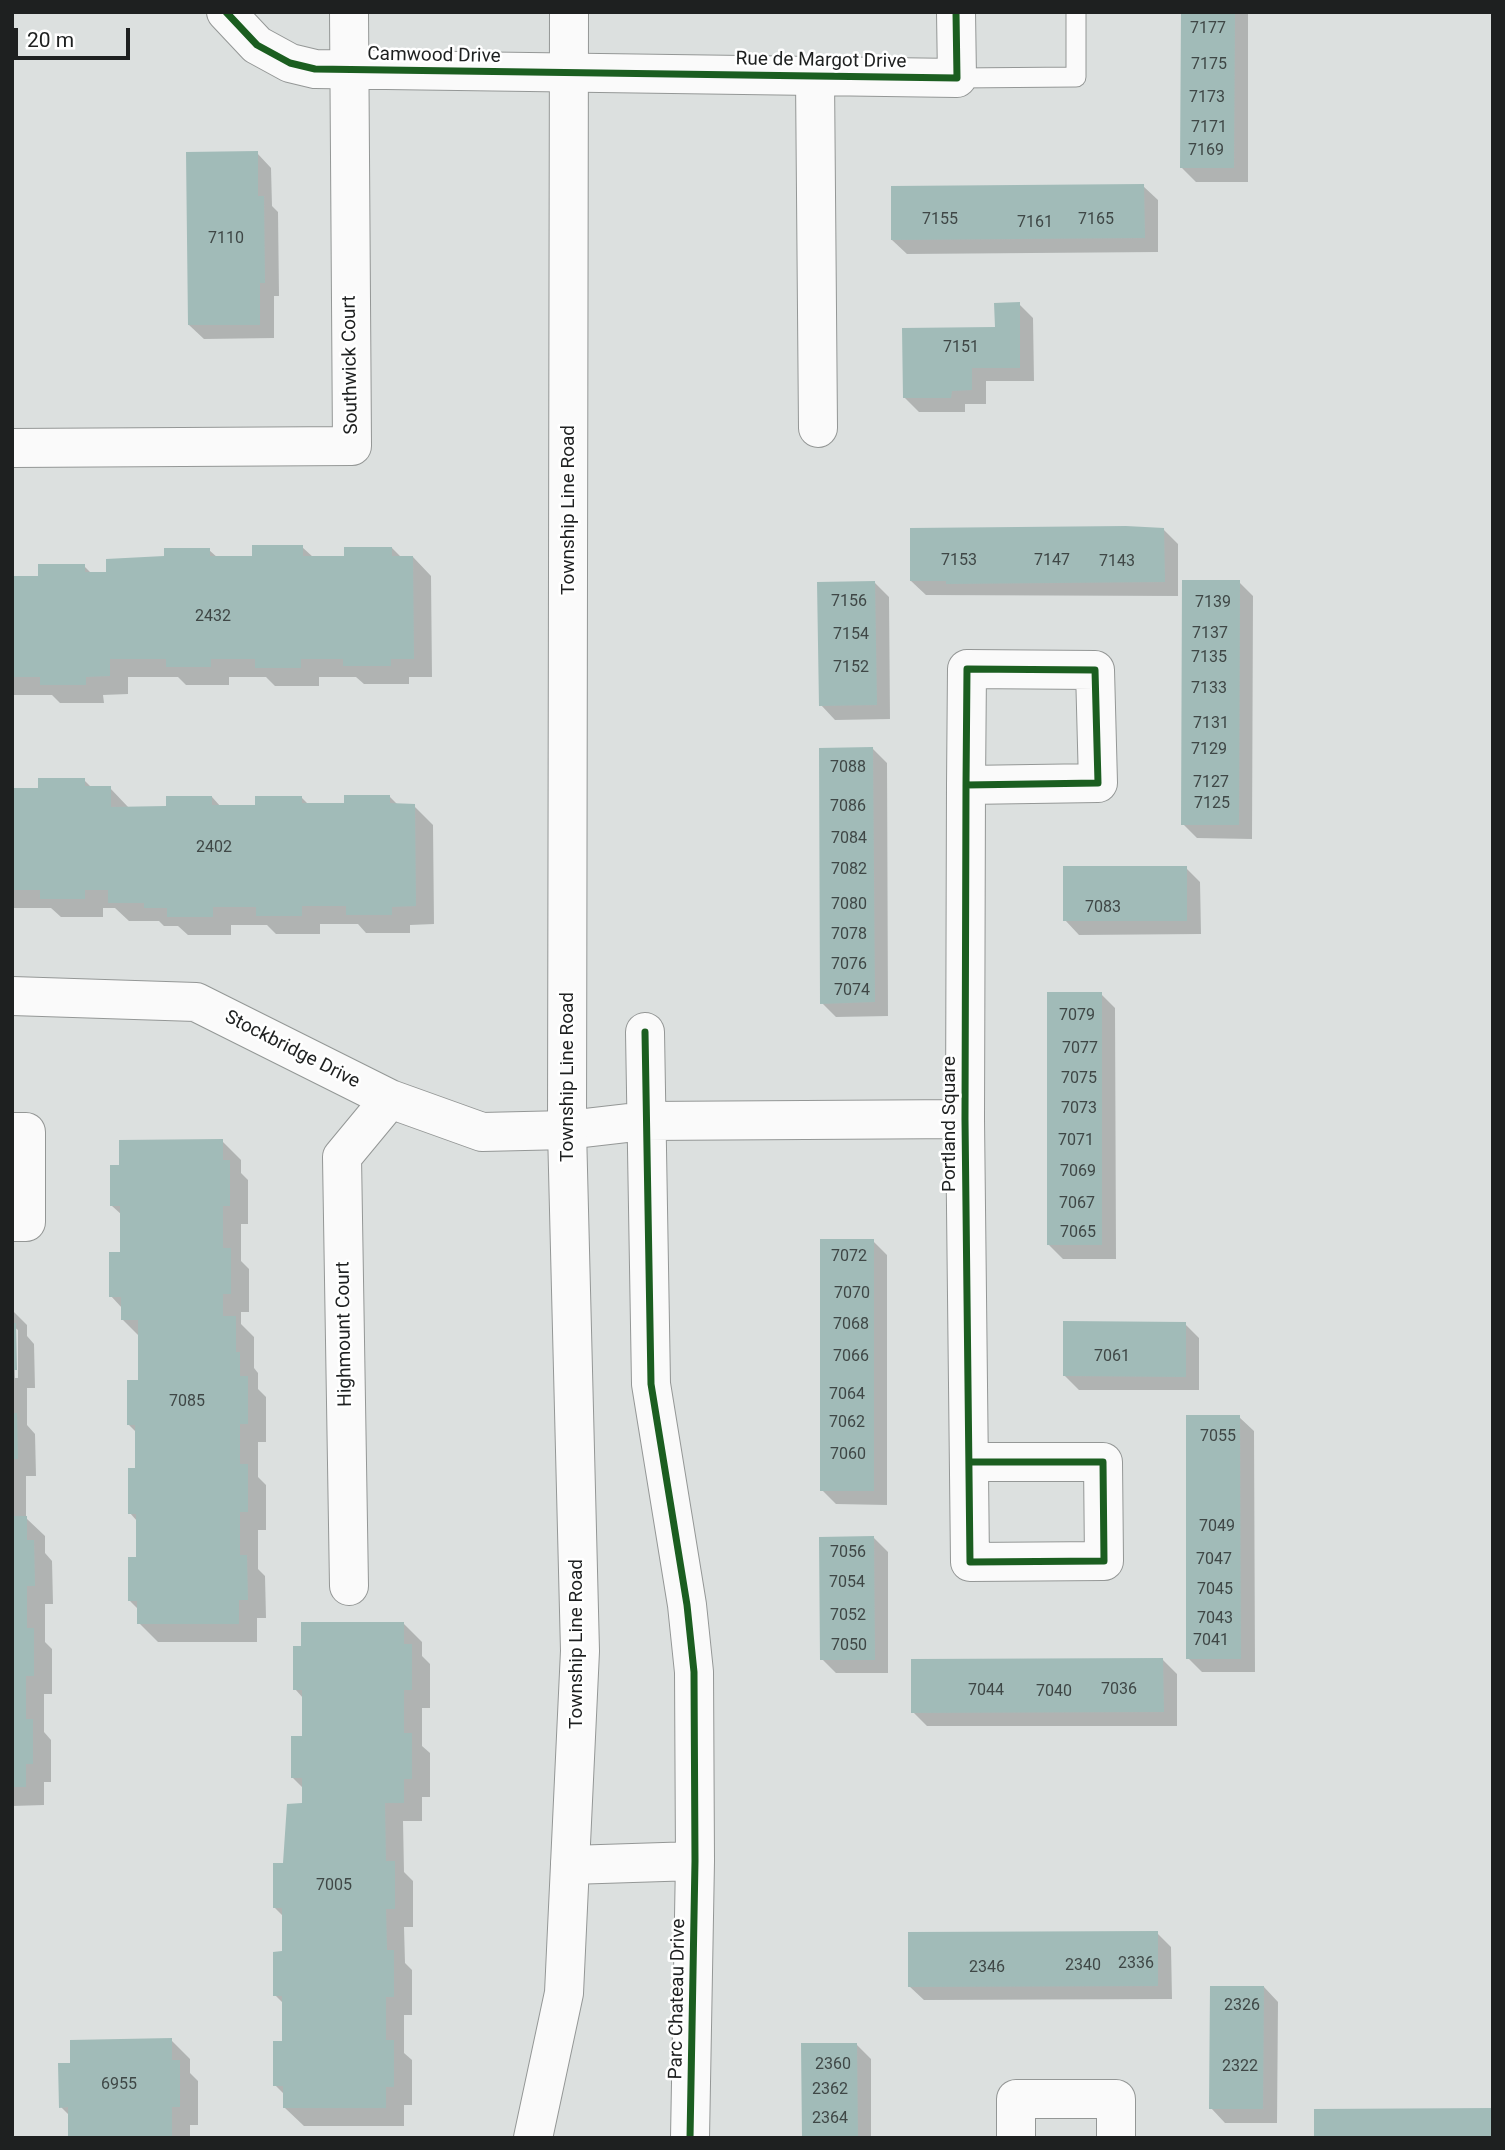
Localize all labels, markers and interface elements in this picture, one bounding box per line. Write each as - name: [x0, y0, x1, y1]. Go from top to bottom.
- scale bar: [18, 14, 133, 58]
- house number: 7177: [1190, 19, 1226, 39]
- text: 20 m: [27, 28, 74, 52]
- street label: Camwood Drive: [367, 43, 501, 69]
- street label: Rue de Margot Drive: [735, 48, 907, 74]
- house number: 7175: [1191, 55, 1227, 75]
- house number: 7173: [1189, 88, 1225, 108]
- house number: 7171: [1191, 118, 1227, 138]
- house number: 7169: [1188, 141, 1224, 161]
- house number: 7155: [922, 210, 958, 230]
- house number: 7165: [1078, 210, 1114, 230]
- house number: 7161: [1017, 213, 1053, 233]
- house number: 7110: [208, 229, 244, 249]
- street label: Southwick Court: [338, 295, 364, 435]
- house number: 7151: [943, 338, 979, 358]
- street label: Township Line Road: [558, 425, 580, 595]
- house number: 7153: [941, 551, 977, 571]
- house number: 7147: [1034, 551, 1070, 571]
- house number: 7143: [1099, 552, 1135, 572]
- house number: 7156: [831, 592, 867, 612]
- house number: 7139: [1195, 593, 1231, 613]
- house number: 2432: [195, 607, 231, 627]
- house number: 7137: [1192, 624, 1228, 644]
- house number: 7154: [833, 625, 869, 645]
- house number: 7135: [1191, 648, 1227, 668]
- house number: 7152: [833, 658, 869, 678]
- house number: 7133: [1191, 679, 1227, 699]
- house number: 7131: [1193, 714, 1229, 734]
- house number: 7129: [1191, 740, 1227, 760]
- house number: 7088: [830, 758, 866, 778]
- house number: 7127: [1193, 773, 1229, 793]
- house number: 7125: [1194, 794, 1230, 814]
- house number: 7086: [830, 797, 866, 817]
- house number: 7084: [831, 829, 867, 849]
- house number: 2402: [196, 838, 232, 858]
- house number: 7082: [831, 860, 867, 880]
- house number: 7080: [831, 895, 867, 915]
- house number: 7083: [1085, 898, 1121, 918]
- house number: 7078: [831, 925, 867, 945]
- house number: 7076: [831, 955, 867, 975]
- house number: 7074: [834, 981, 870, 1001]
- street label: Township Line Road: [557, 992, 579, 1162]
- street label: Stockbridge Drive: [221, 1006, 363, 1094]
- house number: 7079: [1059, 1006, 1095, 1026]
- house number: 7077: [1062, 1039, 1098, 1059]
- street label: Portland Square: [939, 1056, 961, 1192]
- house number: 7075: [1061, 1069, 1097, 1089]
- house number: 7073: [1061, 1099, 1097, 1119]
- house number: 7071: [1058, 1131, 1094, 1151]
- house number: 7069: [1060, 1162, 1096, 1182]
- house number: 7067: [1059, 1194, 1095, 1214]
- house number: 7065: [1060, 1223, 1096, 1243]
- house number: 7072: [831, 1247, 867, 1267]
- street label: Highmount Court: [332, 1261, 358, 1407]
- house number: 7070: [834, 1284, 870, 1304]
- house number: 7068: [833, 1315, 869, 1335]
- house number: 7066: [833, 1347, 869, 1367]
- house number: 7061: [1094, 1347, 1130, 1367]
- house number: 7064: [829, 1385, 865, 1405]
- house number: 7085: [169, 1392, 205, 1412]
- house number: 7062: [829, 1413, 865, 1433]
- house number: 7055: [1200, 1427, 1236, 1447]
- house number: 7060: [830, 1445, 866, 1465]
- house number: 7049: [1199, 1517, 1235, 1537]
- house number: 7056: [830, 1543, 866, 1563]
- house number: 7047: [1196, 1550, 1232, 1570]
- street label: Township Line Road: [566, 1559, 588, 1729]
- house number: 7054: [829, 1573, 865, 1593]
- house number: 7045: [1197, 1580, 1233, 1600]
- house number: 7052: [830, 1606, 866, 1626]
- house number: 7043: [1197, 1609, 1233, 1629]
- house number: 7041: [1193, 1631, 1229, 1651]
- house number: 7050: [831, 1636, 867, 1656]
- house number: 7036: [1101, 1680, 1137, 1700]
- house number: 7044: [968, 1681, 1004, 1701]
- house number: 7040: [1036, 1682, 1072, 1702]
- house number: 7005: [316, 1876, 352, 1896]
- street label: Parc Chateau Drive: [665, 1918, 691, 2080]
- house number: 2336: [1118, 1954, 1154, 1974]
- house number: 2340: [1065, 1956, 1101, 1976]
- house number: 2346: [969, 1958, 1005, 1978]
- house number: 2326: [1224, 1996, 1260, 2016]
- house number: 2360: [815, 2055, 851, 2075]
- house number: 2322: [1222, 2057, 1258, 2077]
- house number: 6955: [101, 2075, 137, 2095]
- house number: 2362: [812, 2080, 848, 2100]
- house number: 2364: [812, 2109, 848, 2129]

